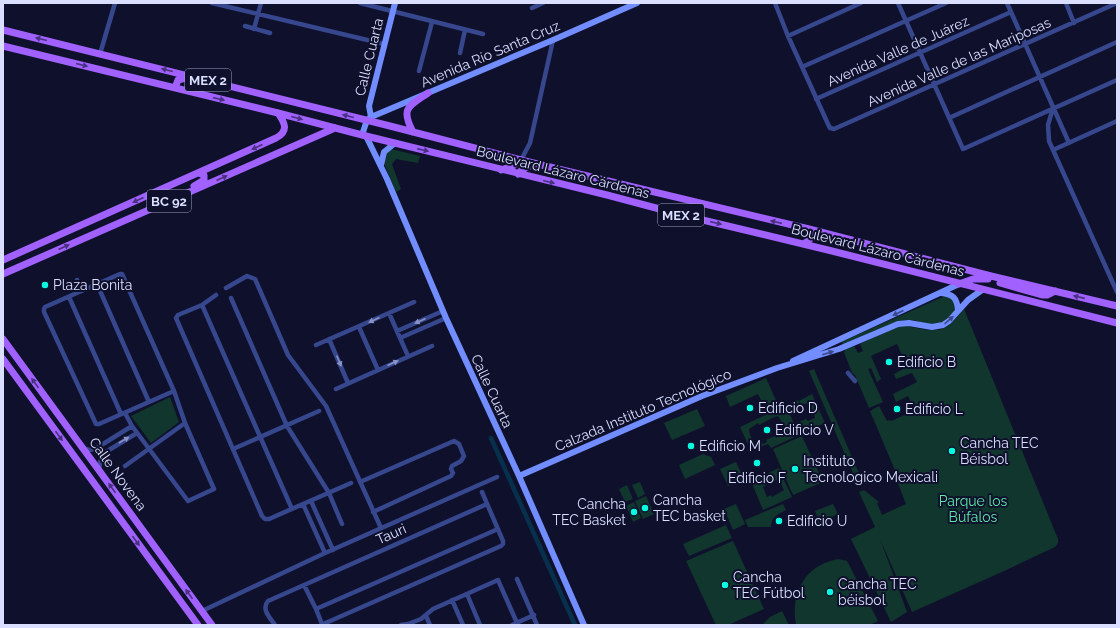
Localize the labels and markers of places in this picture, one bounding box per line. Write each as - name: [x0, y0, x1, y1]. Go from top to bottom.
- place label: Plaza Bonita: [53, 277, 132, 293]
- marker: Plaza Bonita: [40, 280, 50, 290]
- place label: Edificio B: [897, 354, 956, 370]
- marker: Edificio B: [884, 357, 894, 367]
- place label: Edificio D: [758, 400, 818, 416]
- place label: Edificio L: [905, 401, 963, 417]
- marker: Edificio D: [745, 403, 755, 413]
- marker: Edificio L: [892, 404, 902, 414]
- place label: Edificio V: [775, 422, 834, 438]
- marker: Edificio V: [762, 425, 772, 435]
- place label: Cancha TEC Béisbol: [960, 435, 1039, 467]
- place label: Edificio M: [699, 438, 761, 454]
- marker: Edificio M: [686, 441, 696, 451]
- marker: Cancha TEC Béisbol: [947, 446, 957, 456]
- place label: Instituto Tecnologico Mexicali: [803, 453, 938, 485]
- marker: Edificio F: [752, 458, 762, 468]
- marker: Instituto Tecnologico Mexicali: [790, 464, 800, 474]
- place label: Edificio F: [728, 470, 786, 486]
- place label: Cancha TEC basket: [653, 492, 726, 524]
- place label: Cancha TEC Basket: [552, 496, 626, 528]
- marker: Cancha TEC basket: [640, 503, 650, 513]
- marker: Cancha TEC Basket: [629, 507, 639, 517]
- place label: Edificio U: [787, 513, 847, 529]
- marker: Edificio U: [774, 516, 784, 526]
- place label: Cancha TEC Fútbol: [733, 569, 805, 601]
- place label: Cancha TEC béisbol: [838, 576, 917, 608]
- marker: Cancha TEC Fútbol: [720, 580, 730, 590]
- marker: Cancha TEC béisbol: [825, 587, 835, 597]

